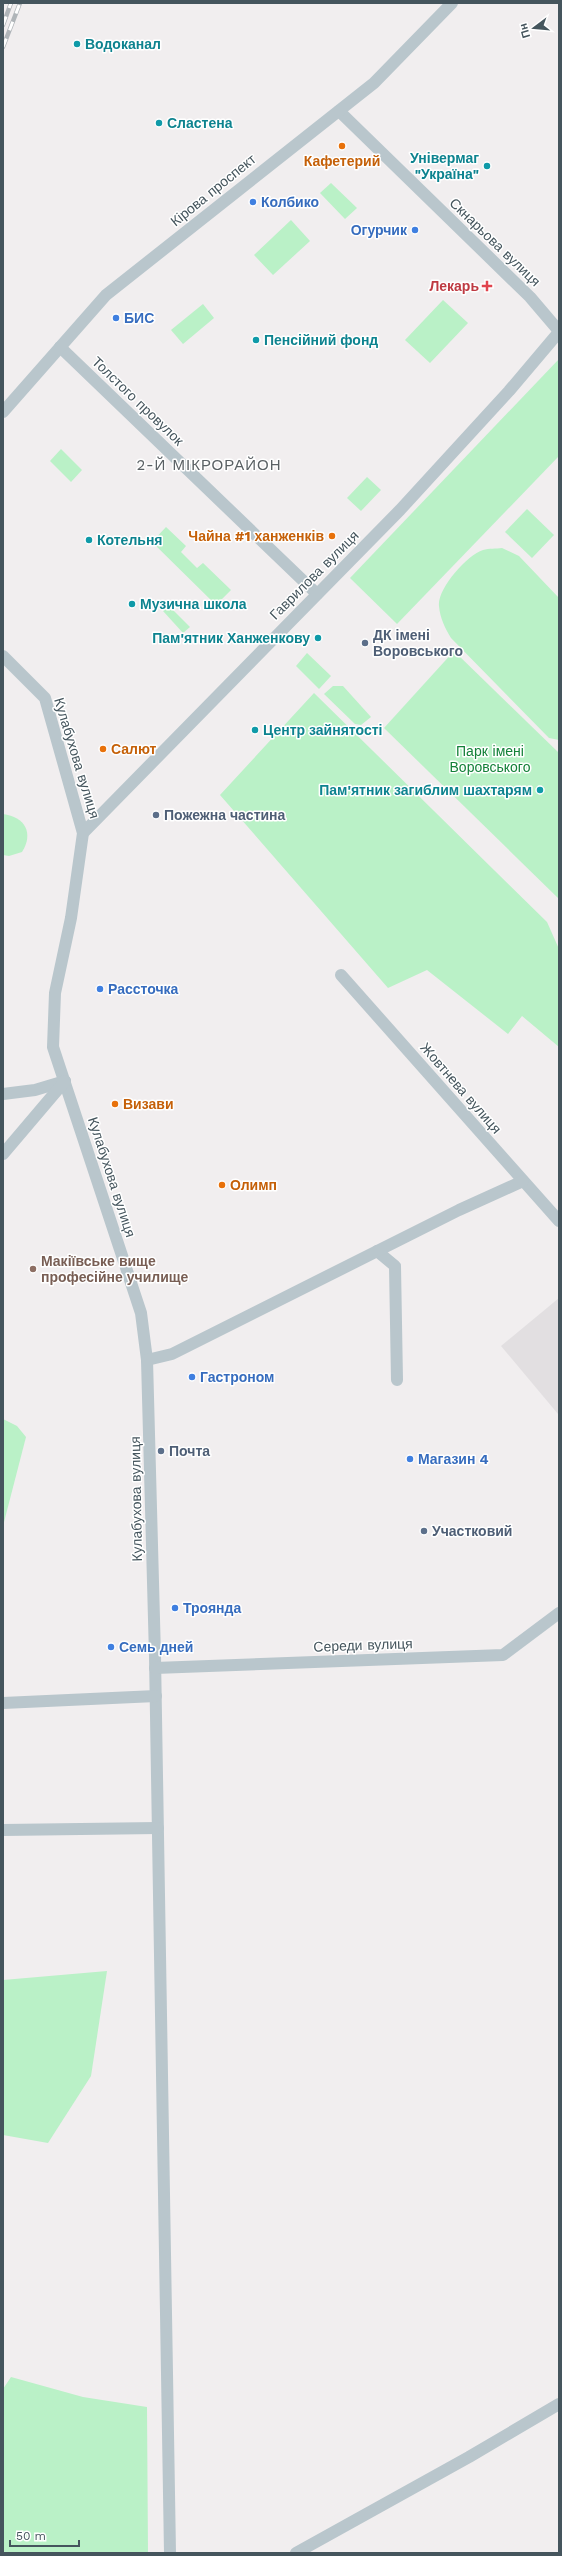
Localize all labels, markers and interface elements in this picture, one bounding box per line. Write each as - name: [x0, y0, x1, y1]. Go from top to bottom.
- north arrow: [514, 8, 554, 48]
- text: Пн: [517, 22, 533, 39]
- place label: Водоканал: [85, 36, 161, 52]
- marker: Водоканал: [72, 39, 82, 49]
- place label: Сластена: [167, 115, 233, 131]
- marker: Сластена: [154, 118, 164, 128]
- marker: Кафетерий: [337, 141, 347, 151]
- street label: Кірова проспект: [167, 150, 259, 229]
- place label: Універмаг "Україна": [410, 150, 479, 182]
- place label: Кафетерий: [304, 153, 380, 169]
- marker: Універмаг "Україна": [482, 161, 492, 171]
- place label: Колбико: [261, 194, 319, 210]
- street label: Скнарьова вулиця: [446, 195, 544, 289]
- marker: Колбико: [248, 197, 258, 207]
- place label: Огурчик: [351, 222, 408, 238]
- marker: Огурчик: [410, 225, 420, 235]
- place label: Лекарь: [429, 278, 479, 294]
- marker: Лекарь: [482, 281, 492, 291]
- place label: БИС: [124, 310, 154, 326]
- marker: БИС: [111, 313, 121, 323]
- place label: Пенсійний фонд: [264, 332, 378, 348]
- marker: Пенсійний фонд: [251, 335, 261, 345]
- street label: Толстого провулок: [89, 353, 188, 449]
- district label: 2-Й МІКРОРАЙОН: [136, 456, 282, 474]
- street label: Гаврилова вулиця: [266, 527, 362, 623]
- place label: Чайна #1 ханженків: [188, 528, 324, 544]
- marker: Чайна #1 ханженків: [327, 531, 337, 541]
- place label: Котельня: [97, 532, 163, 548]
- marker: Котельня: [84, 535, 94, 545]
- place label: Музична школа: [140, 596, 247, 612]
- marker: Музична школа: [127, 599, 137, 609]
- place label: ДК імені Воровського: [373, 627, 463, 659]
- place label: Пам'ятник Ханженкову: [152, 630, 310, 646]
- marker: Пам'ятник Ханженкову: [313, 633, 323, 643]
- marker: ДК імені Воровського: [360, 638, 370, 648]
- street label: Кулабухова вулиця: [51, 696, 103, 820]
- place label: Центр зайнятості: [263, 722, 382, 738]
- marker: Центр зайнятості: [250, 725, 260, 735]
- place label: Салют: [111, 741, 157, 757]
- park label: Парк імені Воровського: [450, 743, 531, 775]
- marker: Салют: [98, 744, 108, 754]
- place label: Пам'ятник загиблим шахтарям: [319, 782, 532, 798]
- marker: Пам'ятник загиблим шахтарям: [535, 785, 545, 795]
- place label: Пожежна частина: [164, 807, 286, 823]
- marker: Пожежна частина: [151, 810, 161, 820]
- place label: Рассточка: [108, 981, 179, 997]
- marker: Рассточка: [95, 984, 105, 994]
- street label: Жовтнева вулиця: [417, 1039, 505, 1137]
- place label: Визави: [123, 1096, 174, 1112]
- marker: Визави: [110, 1099, 120, 1109]
- street label: Кулабухова вулиця: [85, 1115, 139, 1239]
- place label: Олимп: [230, 1177, 277, 1193]
- marker: Олимп: [217, 1180, 227, 1190]
- place label: Макіївське вище професійне училище: [41, 1253, 189, 1285]
- marker: Макіївське вище професійне училище: [28, 1264, 38, 1274]
- place label: Гастроном: [200, 1369, 274, 1385]
- marker: Гастроном: [187, 1372, 197, 1382]
- street label: Кулабухова вулиця: [127, 1436, 145, 1562]
- place label: Почта: [169, 1443, 210, 1459]
- marker: Почта: [156, 1446, 166, 1456]
- place label: Магазин 4: [418, 1451, 488, 1467]
- marker: Магазин 4: [405, 1454, 415, 1464]
- place label: Участковий: [432, 1523, 512, 1539]
- marker: Участковий: [419, 1526, 429, 1536]
- place label: Троянда: [183, 1600, 241, 1616]
- marker: Троянда: [170, 1603, 180, 1613]
- street label: Середи вулиця: [313, 1635, 413, 1655]
- place label: Семь дней: [119, 1639, 193, 1655]
- marker: Семь дней: [106, 1642, 116, 1652]
- scale bar: [10, 2522, 79, 2548]
- text: 50 m: [16, 2529, 46, 2543]

